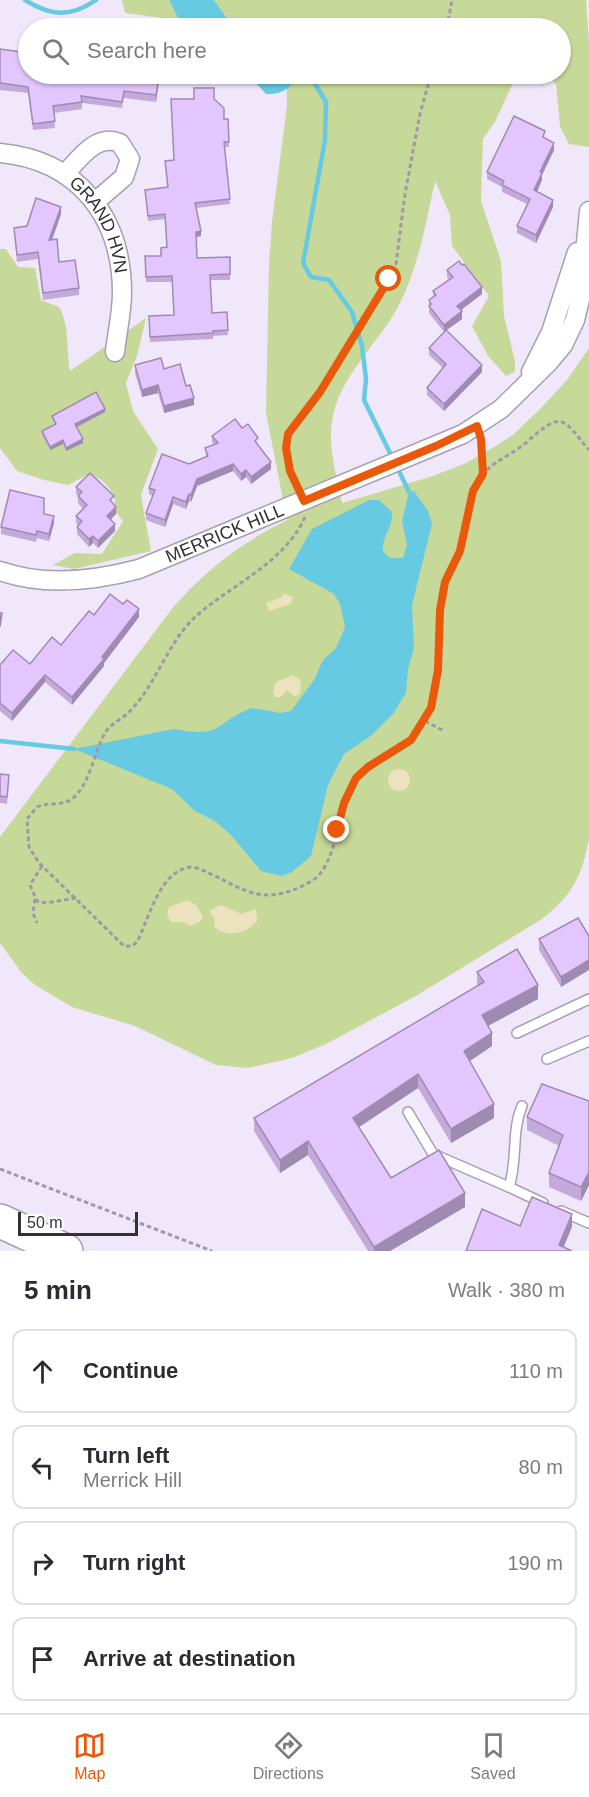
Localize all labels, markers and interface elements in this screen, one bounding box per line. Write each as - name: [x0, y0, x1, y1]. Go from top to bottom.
- search box: [18, 18, 571, 84]
- icon: search: [39, 35, 72, 68]
- text: Search here: [87, 38, 207, 63]
- street label: GRAND HVN: [66, 172, 131, 274]
- route start: [375, 265, 401, 291]
- street label: MERRICK HILL: [163, 500, 287, 567]
- route end: [323, 816, 349, 842]
- scale bar: [18, 1209, 138, 1236]
- text: 50 m: [27, 1214, 63, 1231]
- text: 5 min: [24, 1275, 92, 1305]
- text: Walk · 380 m: [448, 1279, 565, 1301]
- icon: ahead: [26, 1355, 59, 1388]
- text: Continue: [83, 1358, 178, 1383]
- text: 110 m: [509, 1360, 563, 1382]
- text: Turn left: [83, 1443, 169, 1468]
- icon: left: [26, 1451, 59, 1484]
- text: 80 m: [519, 1456, 563, 1478]
- text: Merrick Hill: [83, 1469, 182, 1491]
- icon: right: [26, 1547, 59, 1580]
- text: Turn right: [83, 1550, 185, 1575]
- text: 190 m: [507, 1552, 563, 1574]
- icon: arrive: [26, 1643, 59, 1676]
- text: Arrive at destination: [83, 1646, 296, 1671]
- tab: Map: [73, 1729, 106, 1783]
- tab: Directions: [253, 1729, 324, 1783]
- tab: Saved: [470, 1729, 516, 1783]

